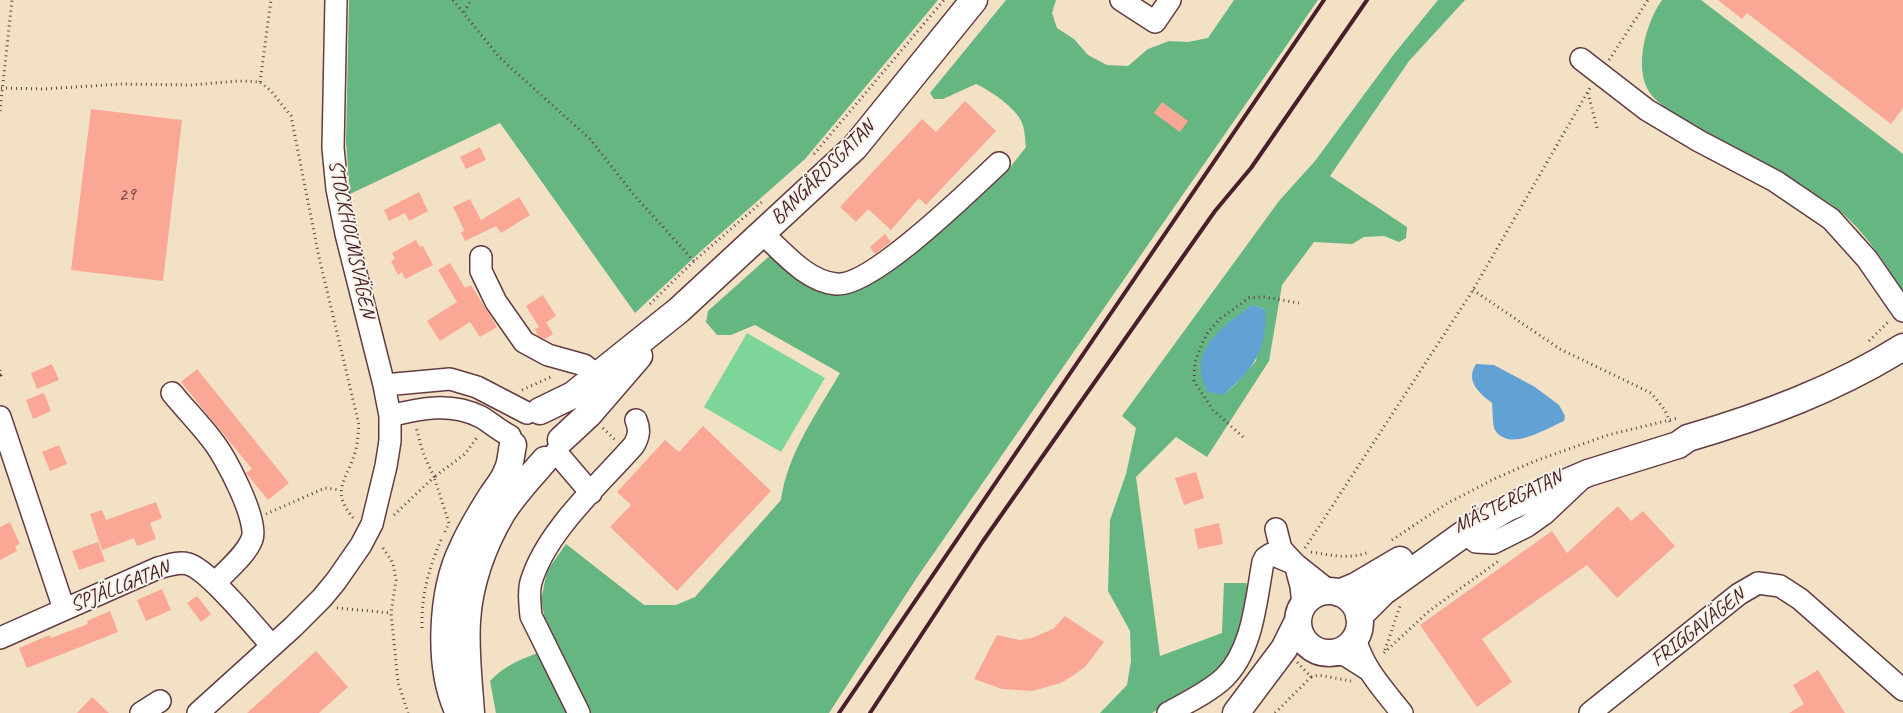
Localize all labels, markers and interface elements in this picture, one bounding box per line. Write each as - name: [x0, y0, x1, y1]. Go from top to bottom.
- street label: BANGÅRDSGATAN: [766, 116, 880, 230]
- street label: STOCKHOLMSVÄGEN: [322, 158, 380, 320]
- house number: 29: [118, 184, 136, 206]
- street label: MÄSTERGATAN: [1450, 465, 1566, 539]
- street label: SPJÄLLGATAN: [67, 556, 173, 618]
- street label: FRIGGAVÄGEN: [1646, 583, 1750, 673]

